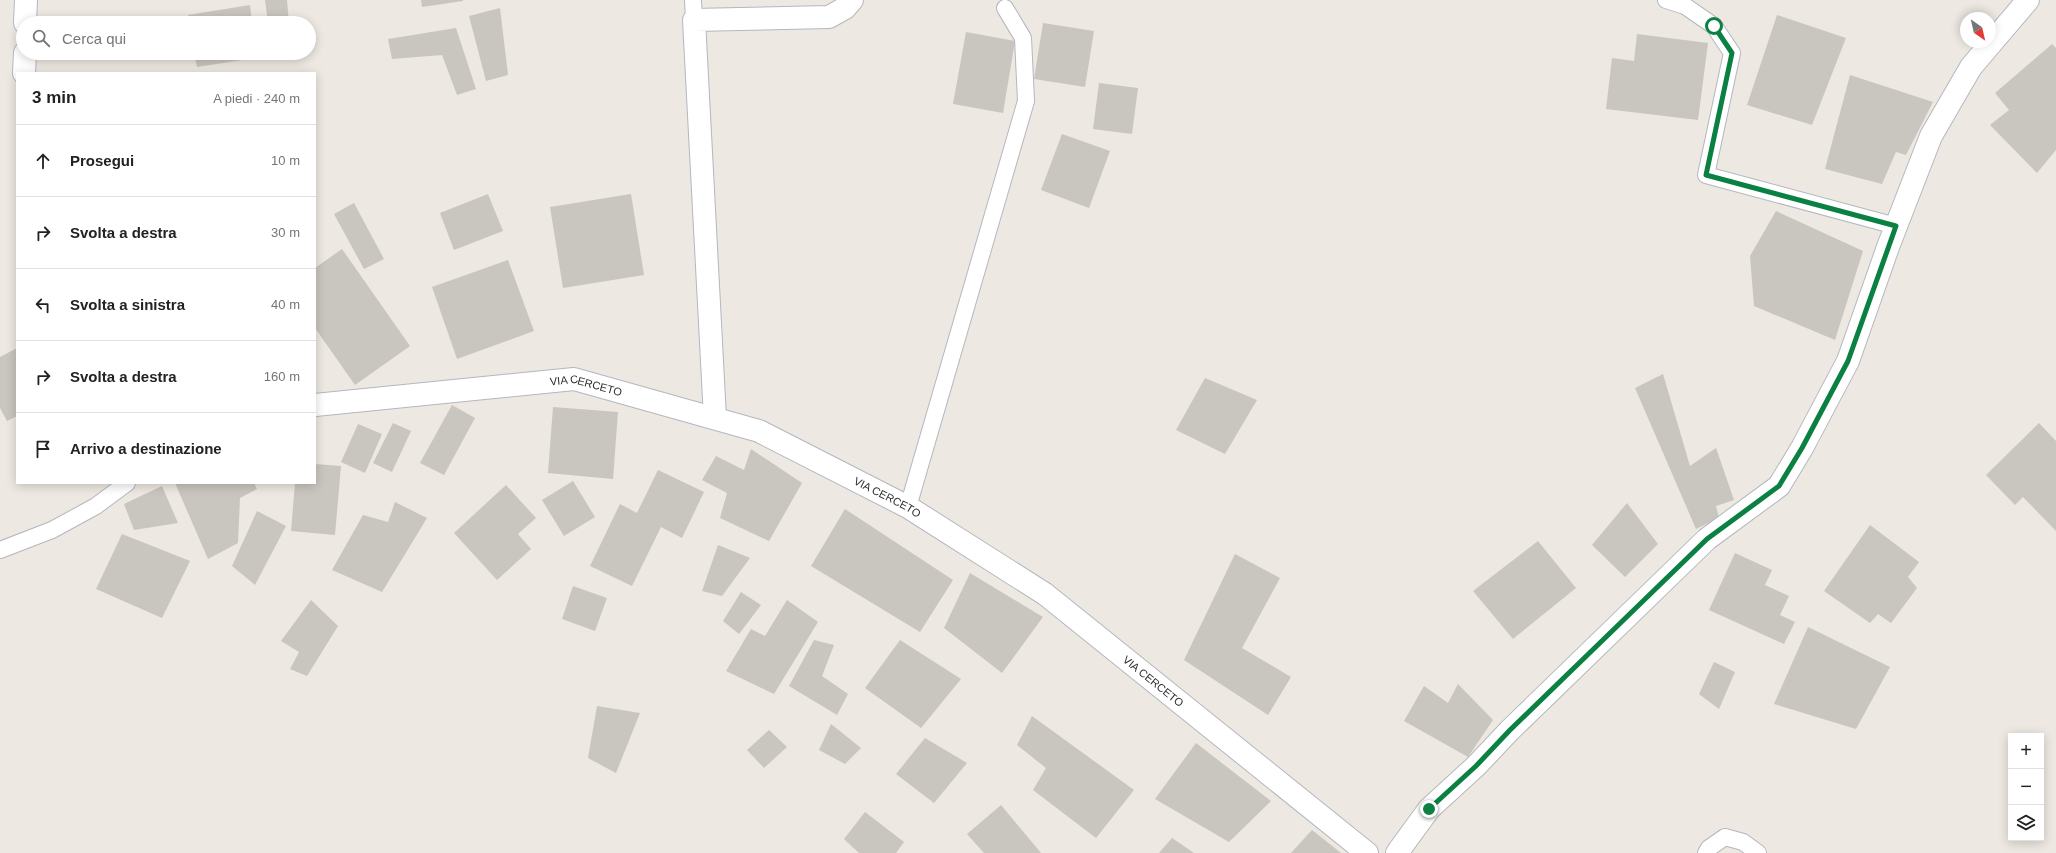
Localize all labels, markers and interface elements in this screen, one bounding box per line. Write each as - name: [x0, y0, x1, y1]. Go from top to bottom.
- north arrow: [1960, 12, 1996, 48]
- search box: [16, 16, 316, 60]
- route start: [1705, 17, 1723, 35]
- icon: search: [30, 27, 52, 49]
- text: Cerca qui: [62, 30, 126, 47]
- text: 3 min: [32, 88, 76, 107]
- text: A piedi · 240 m: [213, 91, 300, 106]
- icon: ahead: [32, 150, 54, 172]
- text: Prosegui: [70, 152, 134, 169]
- text: 10 m: [271, 153, 300, 168]
- icon: right: [32, 222, 54, 244]
- text: Svolta a destra: [70, 224, 177, 241]
- text: 30 m: [271, 225, 300, 240]
- icon: left: [32, 294, 54, 316]
- text: Svolta a sinistra: [70, 296, 185, 313]
- text: 40 m: [271, 297, 300, 312]
- icon: right: [32, 366, 54, 388]
- text: Svolta a destra: [70, 368, 177, 385]
- text: 160 m: [264, 369, 300, 384]
- street label: VIA CERCETO: [549, 373, 624, 398]
- icon: arrive: [32, 438, 54, 460]
- text: Arrivo a destinazione: [70, 440, 222, 457]
- street label: VIA CERCETO: [852, 475, 924, 520]
- street label: VIA CERCETO: [1121, 653, 1186, 709]
- map controls: [2008, 733, 2044, 841]
- button: +: [2008, 733, 2044, 769]
- button: −: [2008, 769, 2044, 805]
- route end: [1420, 800, 1438, 818]
- button: layers: [2008, 805, 2044, 841]

